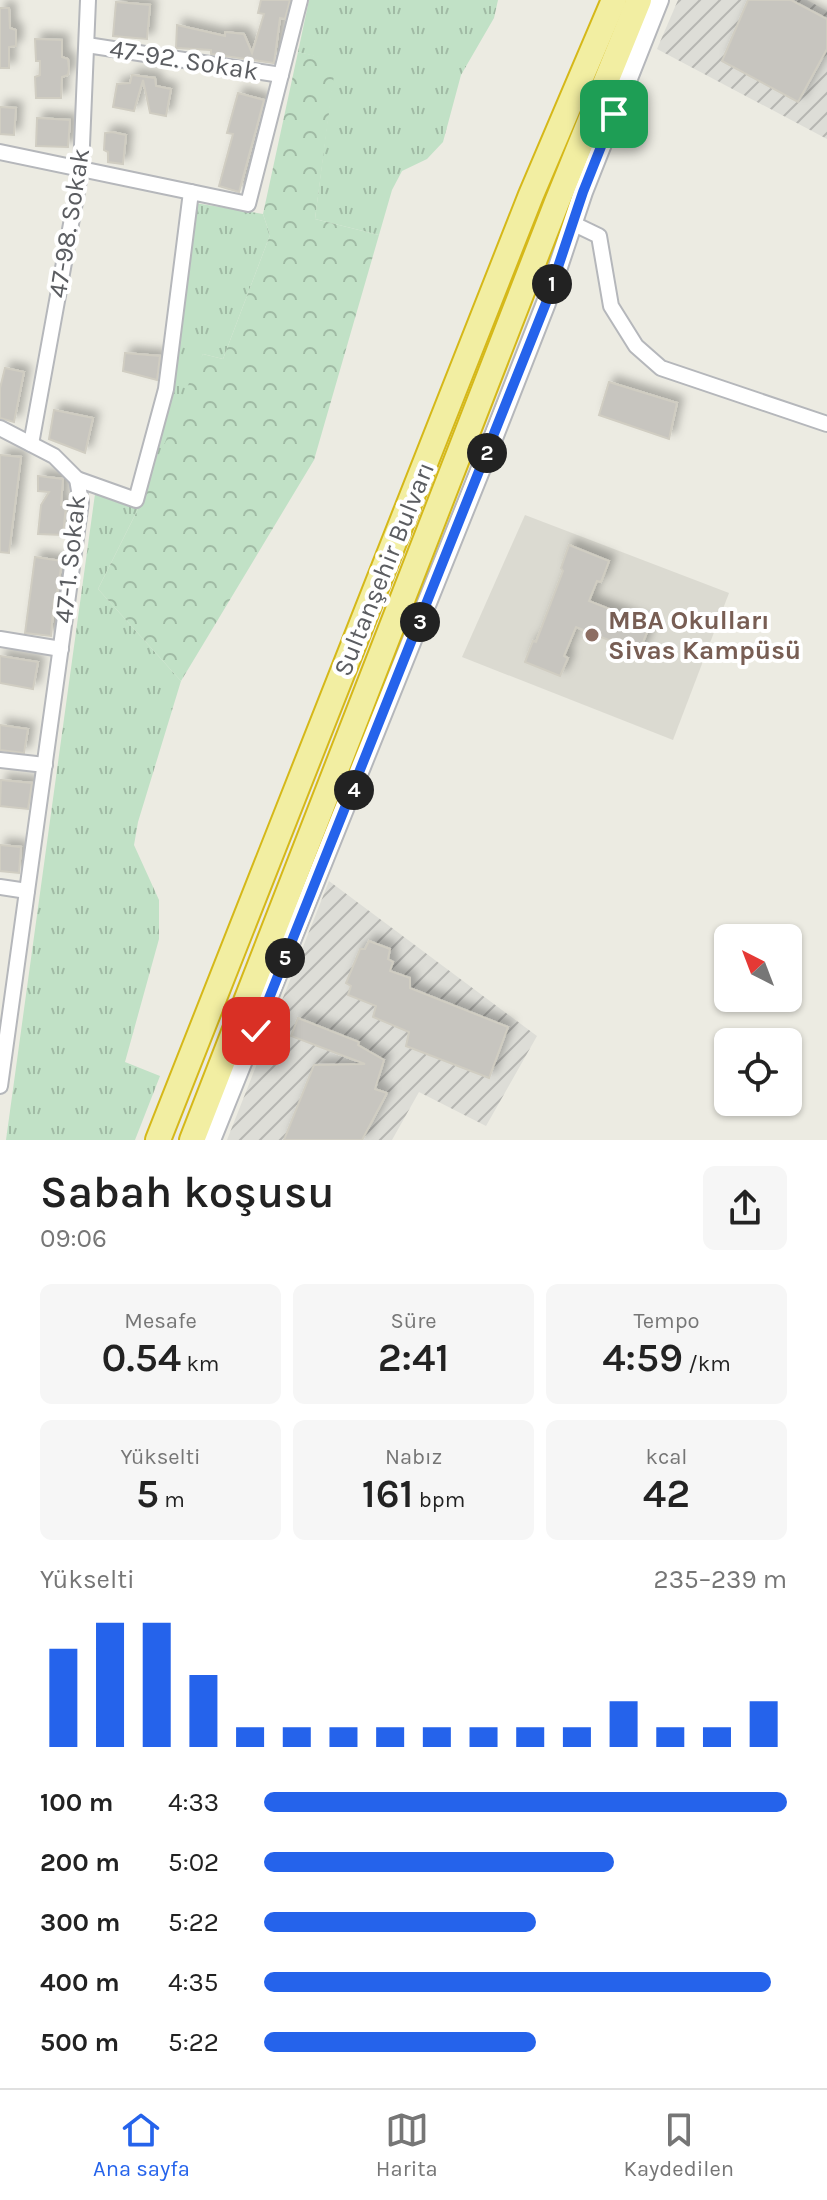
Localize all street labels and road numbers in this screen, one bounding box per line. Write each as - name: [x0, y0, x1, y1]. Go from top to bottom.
- street label: 47-92. Sokak: [107, 33, 261, 87]
- street label: 47-98. Sokak: [42, 146, 96, 300]
- street label: Sultanşehir Bulvarı: [327, 457, 441, 681]
- street label: 47-1. Sokak: [48, 493, 92, 625]

